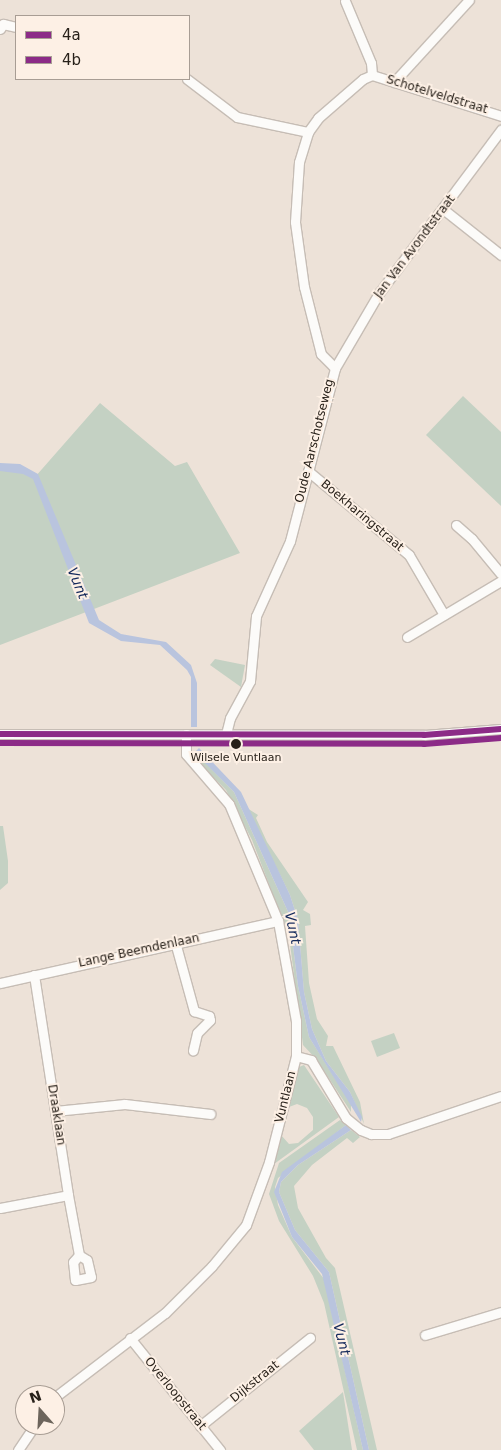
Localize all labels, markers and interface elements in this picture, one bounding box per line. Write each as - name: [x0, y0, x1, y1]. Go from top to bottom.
- legend: [15, 15, 190, 80]
- text: 4a: [62, 26, 81, 44]
- text: 4b: [62, 51, 81, 69]
- street label: Schotelveldstraat: [385, 73, 489, 117]
- street label: Jan Van Avondtstraat: [371, 193, 459, 301]
- street label: Oude Aarschotseweg: [293, 377, 337, 505]
- street label: Boekharingstraat: [318, 477, 406, 555]
- water label: Vunt: [64, 565, 92, 601]
- marker: Wilsele Vuntlaan: [231, 739, 241, 749]
- place label: Wilsele Vuntlaan: [190, 751, 282, 765]
- water label: Vunt: [281, 910, 305, 946]
- street label: Lange Beemdenlaan: [77, 931, 201, 971]
- street label: Vuntlaan: [273, 1070, 299, 1124]
- street label: Draaklaan: [44, 1084, 68, 1146]
- water label: Vunt: [330, 1321, 354, 1357]
- street label: Overloopstraat: [141, 1355, 209, 1433]
- street label: Dijkstraat: [228, 1358, 282, 1406]
- north arrow: [15, 1385, 65, 1435]
- text: N: [27, 1387, 44, 1406]

